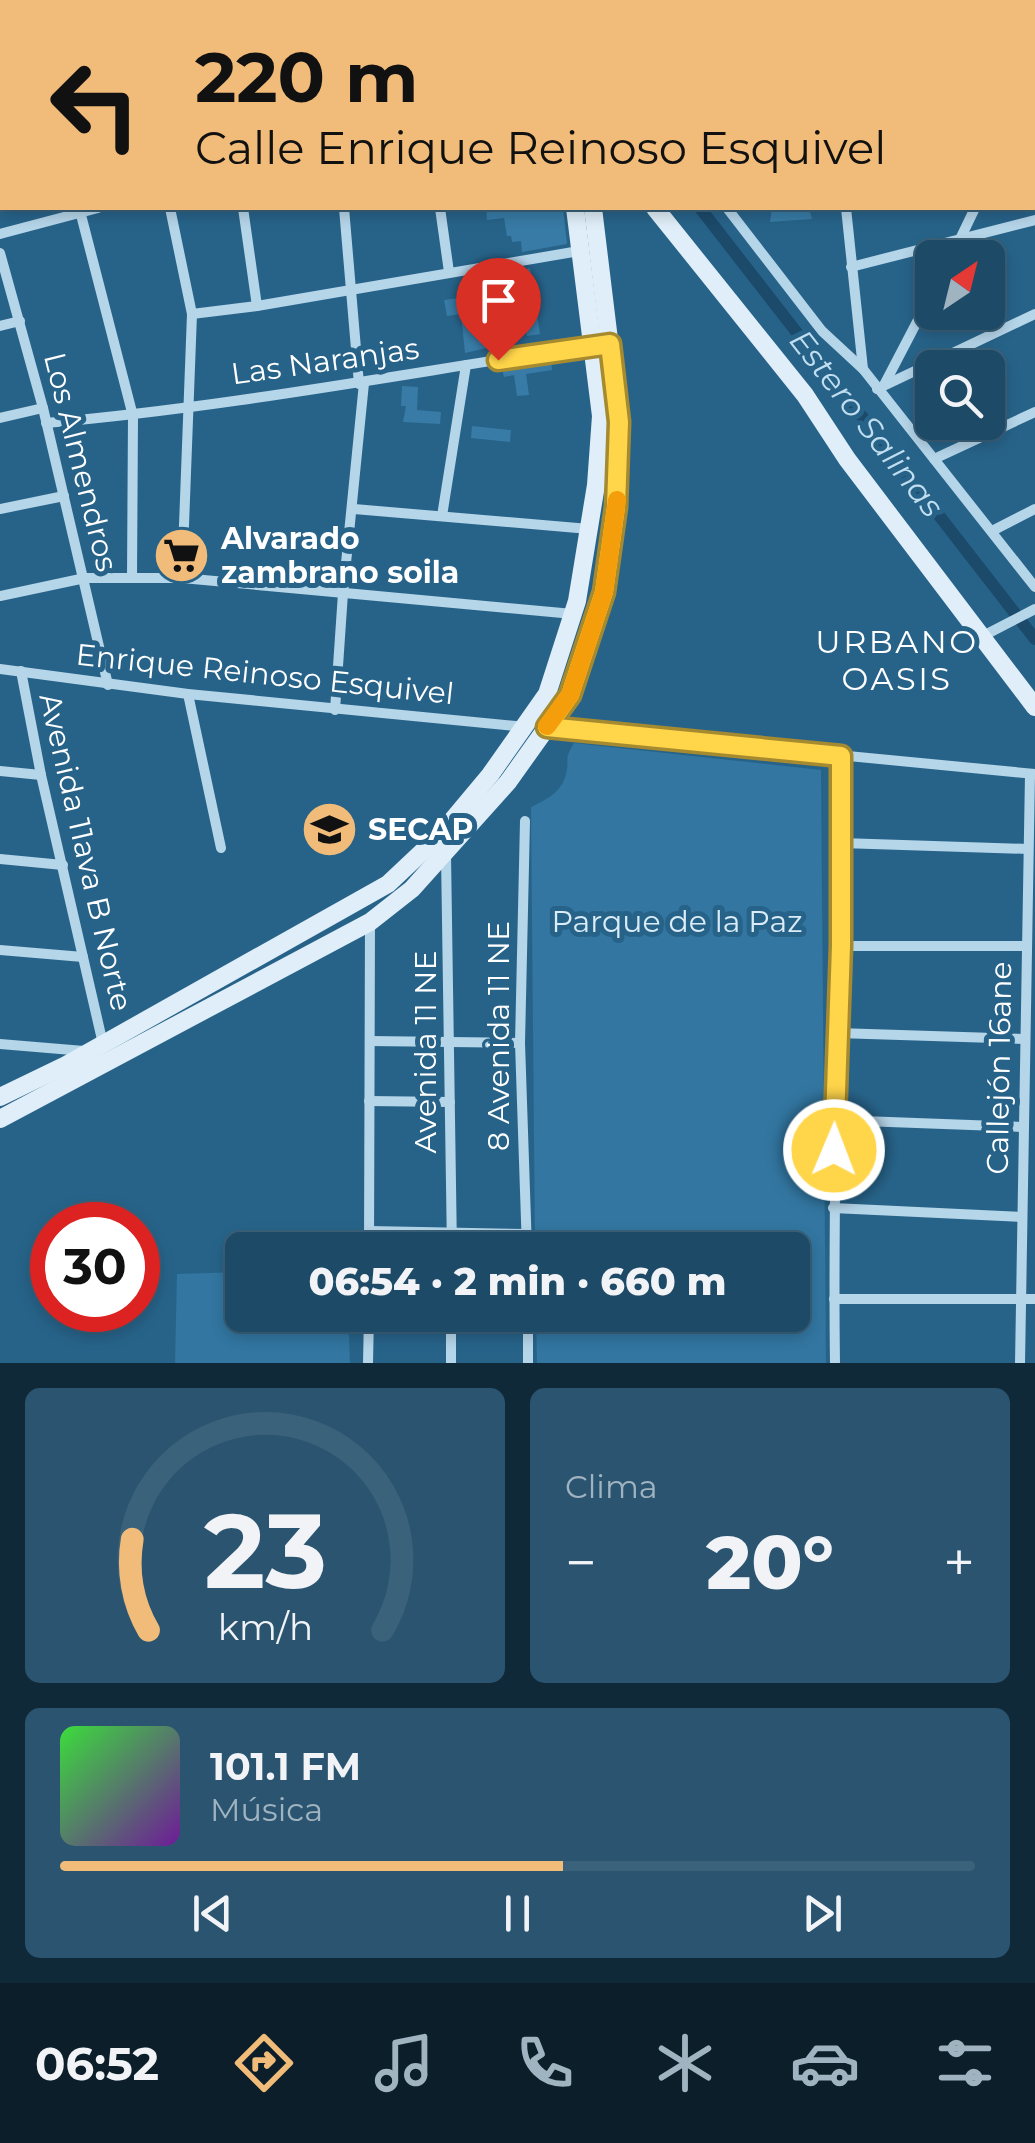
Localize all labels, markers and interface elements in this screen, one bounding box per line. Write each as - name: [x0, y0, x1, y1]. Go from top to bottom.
- text: 220 m: [195, 34, 418, 120]
- icon: left: [30, 40, 160, 170]
- text: Calle Enrique Reinoso Esquivel: [195, 120, 886, 175]
- north arrow: [915, 240, 1005, 330]
- map controls: [915, 240, 1005, 440]
- pin: [456, 258, 541, 361]
- icon: arrive: [471, 273, 526, 328]
- water label: Estero Salinas: [782, 322, 952, 525]
- street label: Las Naranjas: [229, 330, 421, 392]
- street label: Los Almendros: [36, 349, 126, 575]
- button: search: [915, 350, 1005, 440]
- place label: Alvarado zambrano soila: [220, 520, 459, 591]
- supermarket icon: Alvarado zambrano soila: [152, 525, 212, 585]
- district label: URBANO OASIS: [815, 622, 979, 698]
- street label: Enrique Reinoso Esquivel: [74, 636, 456, 712]
- street label: Avenida 11ava B Norte: [31, 689, 141, 1015]
- school or university icon: SECAP: [299, 799, 359, 859]
- place label: SECAP: [368, 811, 474, 848]
- park label: Parque de la Paz: [552, 903, 803, 940]
- street label: 8 Avenida 11 NE: [480, 921, 517, 1151]
- street label: Avenida 11 NE: [407, 951, 444, 1153]
- street label: Callejón 16ane: [979, 961, 1019, 1175]
- position arrow: [782, 1098, 886, 1202]
- speed limit sign: 30: [30, 1202, 160, 1332]
- text: 06:54 · 2 min · 660 m: [309, 1258, 726, 1305]
- text: Clima: [565, 1467, 658, 1506]
- text: 23: [204, 1487, 326, 1614]
- text: 20°: [706, 1516, 834, 1608]
- text: −: [565, 1529, 597, 1596]
- text: +: [943, 1529, 975, 1596]
- text: km/h: [217, 1605, 313, 1649]
- text: 101.1 FM: [210, 1743, 361, 1790]
- text: Música: [210, 1790, 323, 1829]
- icon: previous: [185, 1886, 240, 1941]
- icon: pause: [490, 1886, 545, 1941]
- icon: next: [795, 1886, 850, 1941]
- icon: directions: [229, 2028, 299, 2098]
- icon: music: [369, 2028, 439, 2098]
- icon: phone: [510, 2028, 580, 2098]
- icon: climate: [650, 2028, 720, 2098]
- icon: car: [790, 2028, 860, 2098]
- icon: filters: [930, 2028, 1000, 2098]
- text: 06:52: [35, 2036, 159, 2091]

